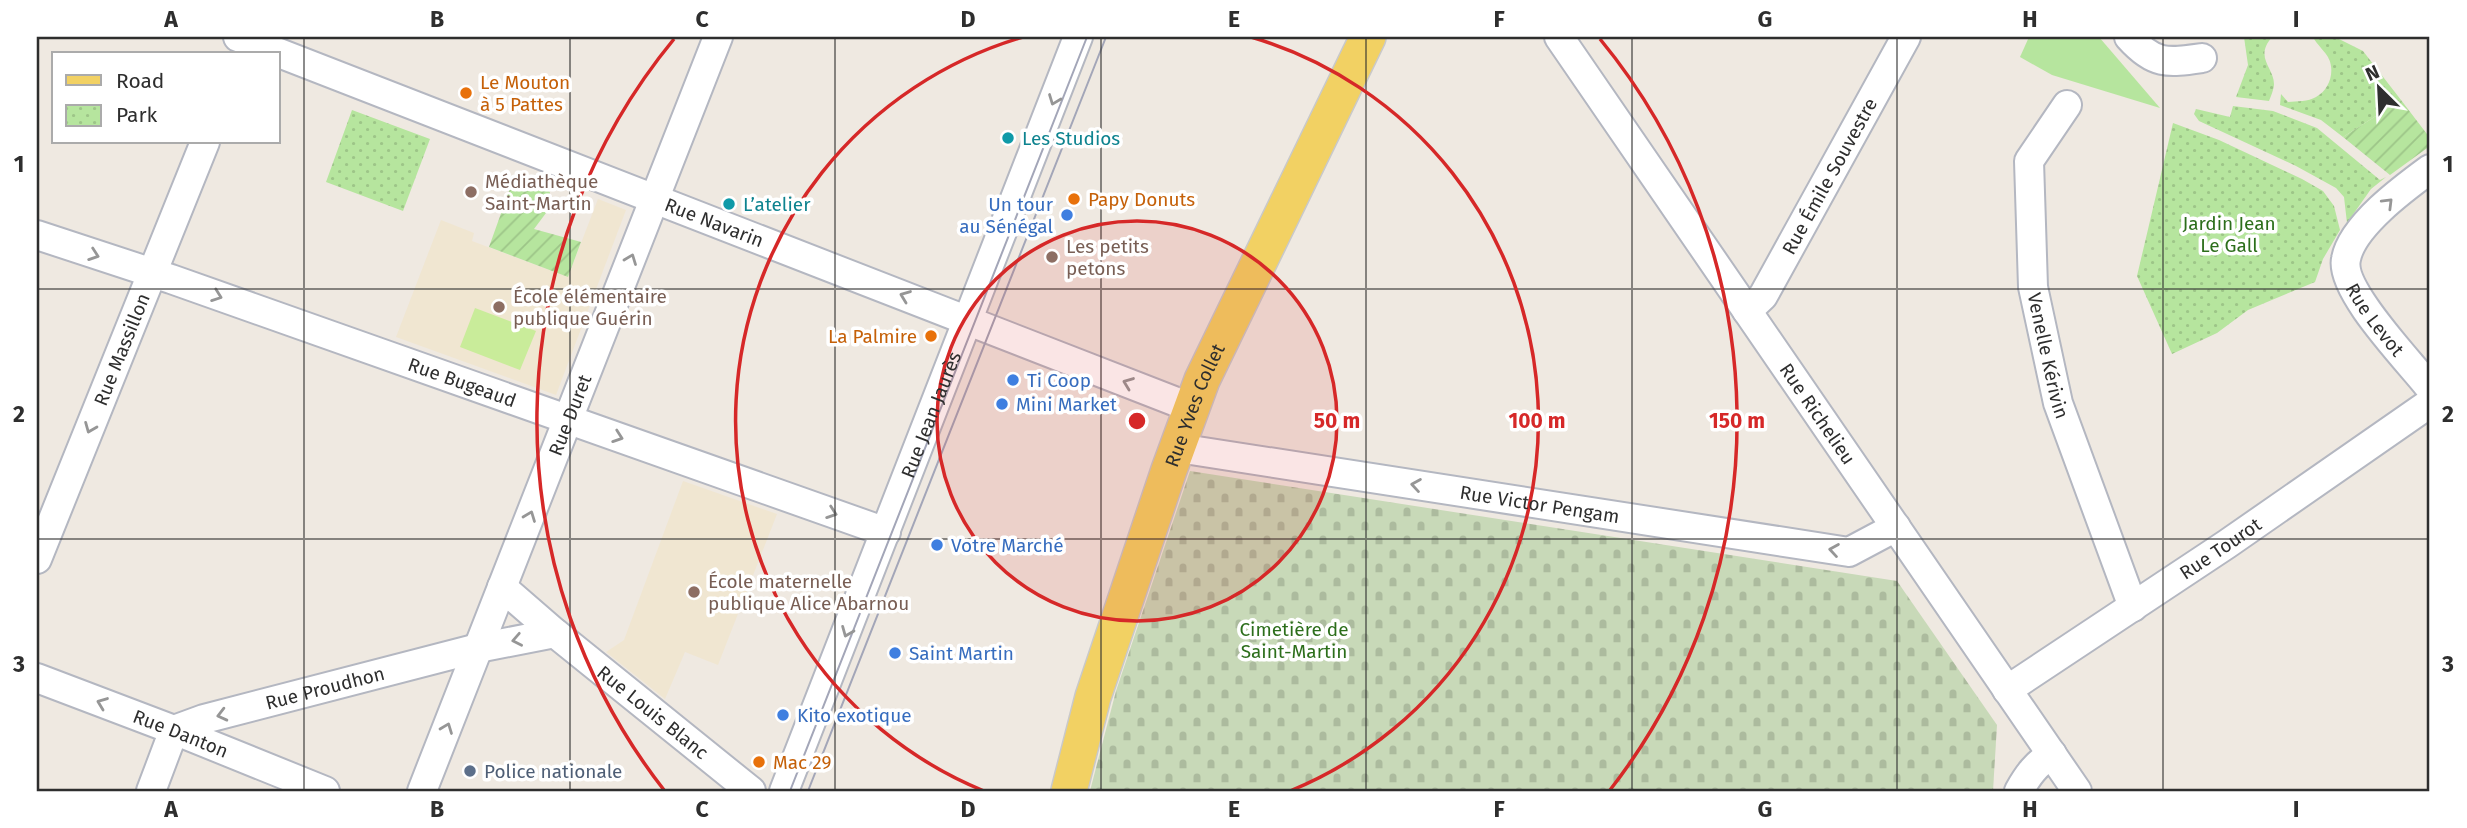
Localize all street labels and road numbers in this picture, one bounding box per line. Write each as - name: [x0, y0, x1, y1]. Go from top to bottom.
- street label: Rue Émile Souvestre: [1777, 94, 1882, 258]
- street label: Rue Navarin: [662, 193, 767, 252]
- street label: Rue Levot: [2341, 279, 2409, 361]
- street label: Rue Massillon: [89, 290, 154, 409]
- street label: Venelle Kérivin: [2023, 291, 2074, 422]
- street label: Rue Yves Collet: [1160, 340, 1229, 470]
- street label: Rue Jean Jaurès: [896, 348, 966, 481]
- street label: Rue Bugeaud: [405, 352, 519, 412]
- street label: Rue Richelieu: [1775, 359, 1861, 469]
- street label: Rue Duret: [543, 371, 596, 459]
- street label: Rue Victor Pengam: [1458, 480, 1621, 528]
- street label: Rue Tourot: [2175, 512, 2266, 584]
- street label: Rue Louis Blanc: [593, 660, 713, 764]
- street label: Rue Proudhon: [263, 661, 387, 714]
- street label: Rue Danton: [130, 704, 232, 762]

